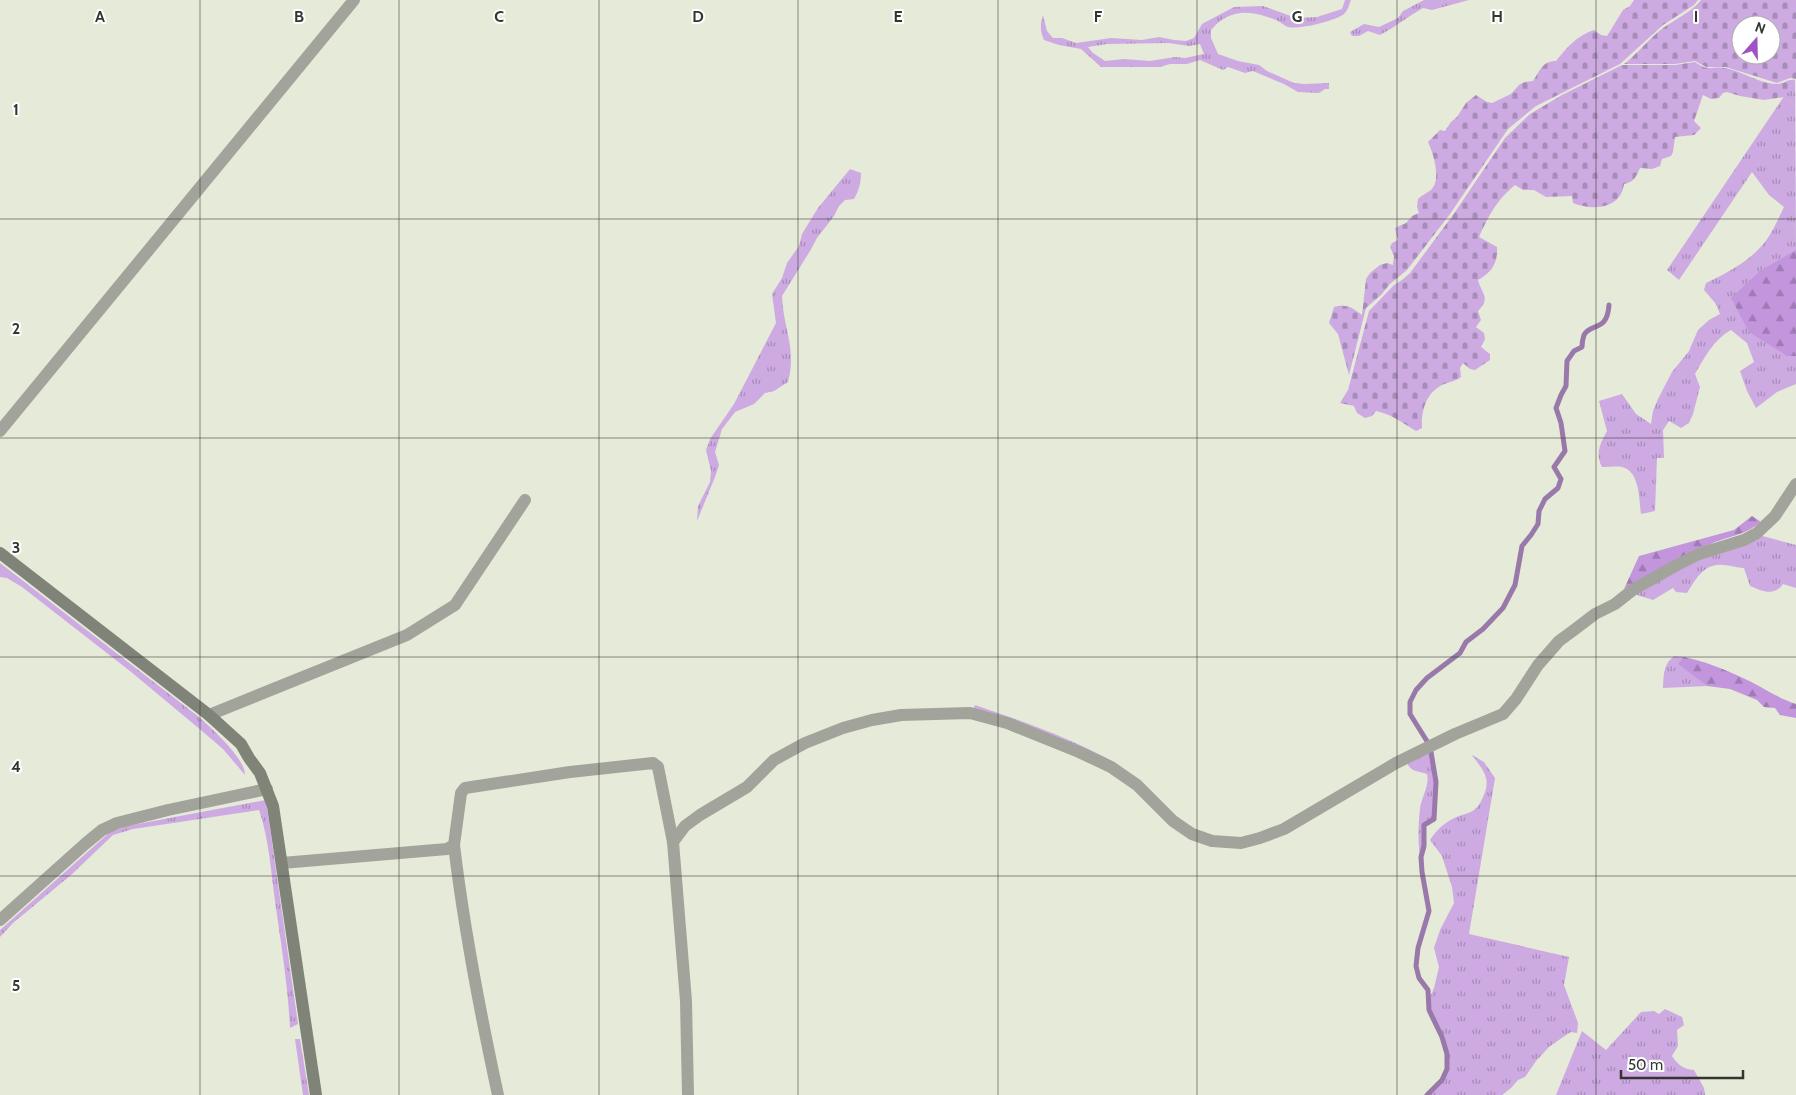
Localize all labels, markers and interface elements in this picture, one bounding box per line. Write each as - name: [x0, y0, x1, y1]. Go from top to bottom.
- text: A: [95, 7, 105, 26]
- text: B: [294, 7, 304, 26]
- text: C: [494, 7, 504, 26]
- text: D: [692, 7, 704, 26]
- text: E: [893, 7, 903, 26]
- text: F: [1094, 7, 1103, 26]
- text: G: [1292, 7, 1302, 26]
- text: H: [1491, 7, 1503, 26]
- text: I: [1694, 7, 1698, 26]
- north arrow: [1731, 15, 1781, 65]
- text: N: [1753, 18, 1768, 38]
- text: 1: [13, 100, 19, 119]
- text: 2: [12, 319, 20, 338]
- text: 3: [12, 538, 20, 557]
- text: 4: [11, 757, 21, 776]
- text: 5: [12, 976, 20, 995]
- scale bar: [1621, 1048, 1744, 1080]
- text: 50 m: [1628, 1056, 1663, 1074]

